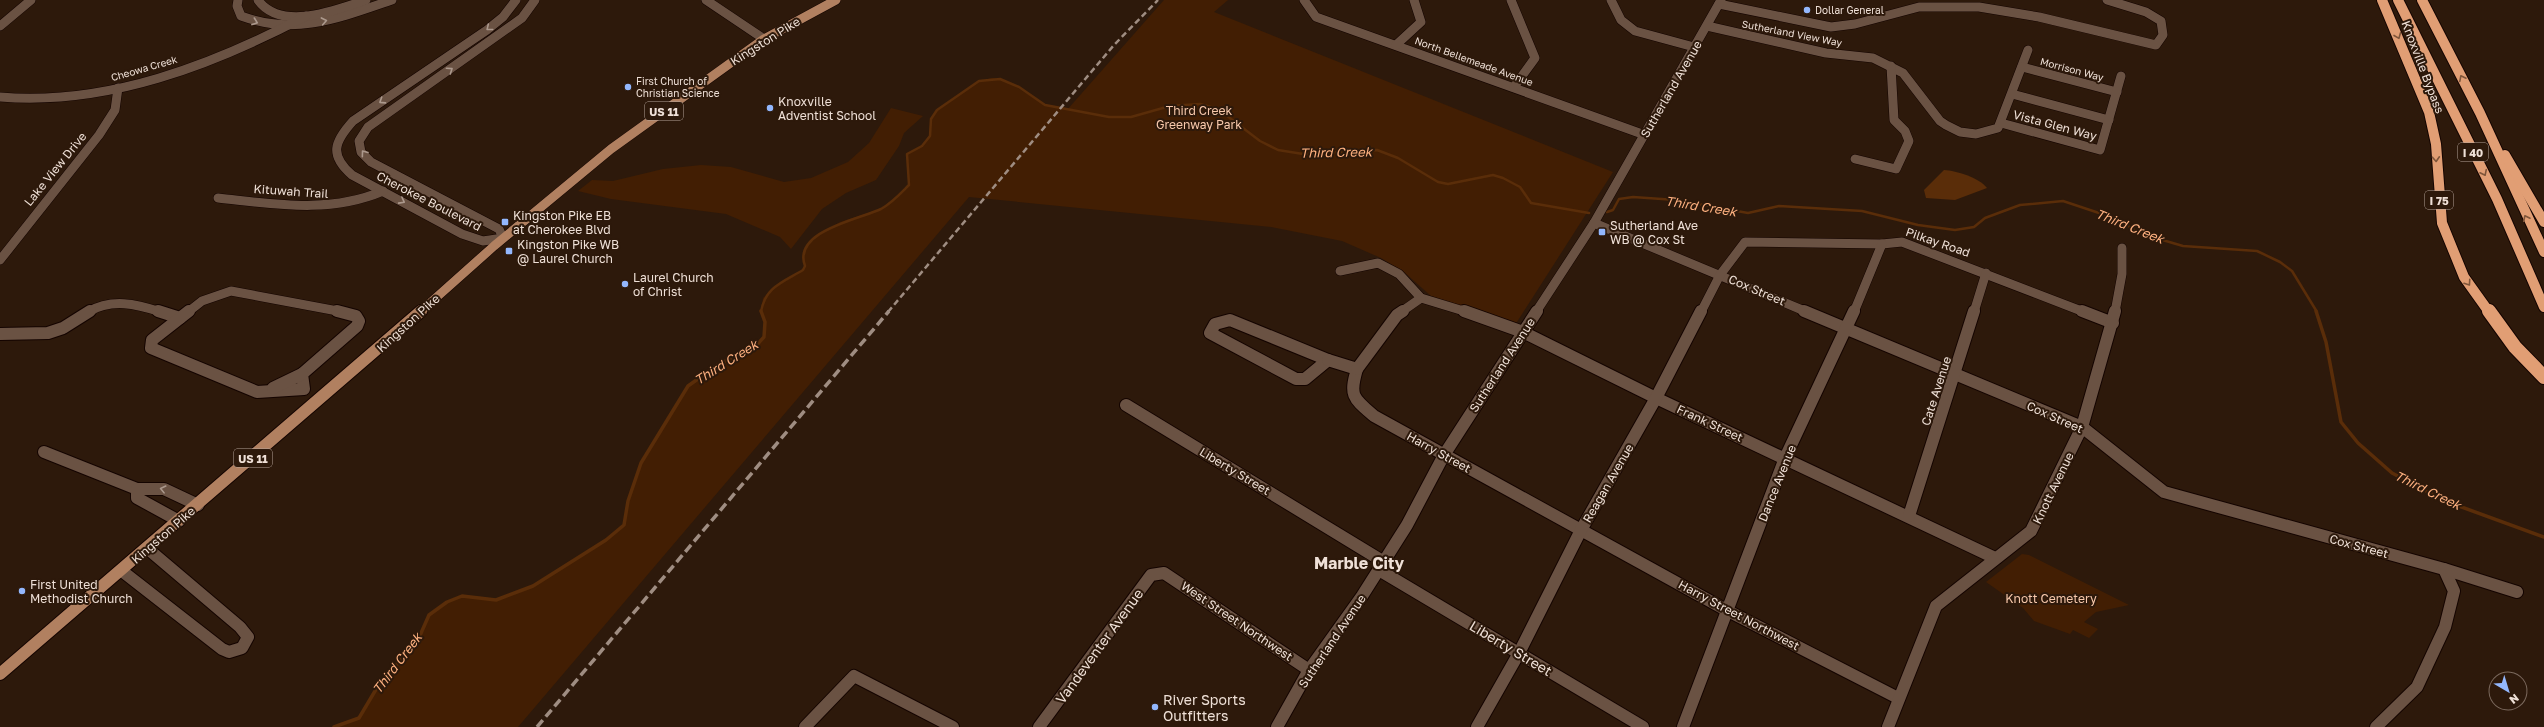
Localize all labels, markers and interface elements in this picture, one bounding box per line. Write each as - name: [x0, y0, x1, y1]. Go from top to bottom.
- place label: Dollar General: [1815, 4, 1884, 16]
- marker: Dollar General: [1802, 5, 1812, 15]
- street label: Kingston Pike: [727, 14, 803, 68]
- one-way arrow: [251, 17, 258, 25]
- street label: Sutherland View Way: [1741, 17, 1844, 49]
- one-way arrow: [321, 18, 327, 26]
- street label: Knoxville Bypass: [2398, 18, 2448, 116]
- one-way arrow: [487, 23, 494, 30]
- one-way arrow: [2393, 32, 2401, 39]
- street label: North Bellemeade Avenue: [1413, 34, 1535, 88]
- street label: Sutherland Avenue: [1637, 38, 1705, 140]
- street label: Cheowa Creek: [109, 53, 179, 83]
- street label: Morrison Way: [2039, 55, 2105, 83]
- one-way arrow: [445, 68, 452, 75]
- place label: First Church of Christian Science: [636, 75, 720, 99]
- one-way arrow: [2459, 75, 2467, 83]
- marker: First Church of Christian Science: [623, 82, 633, 92]
- place label: Knoxville Adventist School: [778, 94, 876, 123]
- one-way arrow: [379, 96, 386, 104]
- road number: US 11: [645, 102, 683, 120]
- marker: Knoxville Adventist School: [765, 103, 775, 113]
- park label: Third Creek Greenway Park: [1156, 103, 1242, 132]
- street label: Vista Glen Way: [2012, 107, 2099, 143]
- street label: Lake View Drive: [21, 129, 89, 209]
- water label: Third Creek: [1300, 143, 1374, 161]
- road number: I 40: [2458, 143, 2488, 161]
- one-way arrow: [362, 151, 369, 158]
- one-way arrow: [2432, 156, 2441, 162]
- street label: Cherokee Boulevard: [374, 168, 484, 234]
- one-way arrow: [2479, 168, 2487, 176]
- street label: Kituwah Trail: [253, 181, 329, 201]
- road number: I 75: [2425, 191, 2453, 209]
- water label: Third Creek: [1664, 192, 1739, 220]
- one-way arrow: [398, 197, 405, 204]
- water label: Third Creek: [2094, 205, 2168, 248]
- place label: Kingston Pike EB at Cherokee Blvd: [513, 208, 611, 237]
- one-way arrow: [2524, 214, 2531, 222]
- marker: Kingston Pike EB at Cherokee Blvd: [500, 217, 510, 227]
- place label: Sutherland Ave WB @ Cox St: [1610, 218, 1698, 247]
- street label: Pilkay Road: [1904, 224, 1972, 260]
- marker: Sutherland Ave WB @ Cox St: [1597, 227, 1607, 237]
- place label: Kingston Pike WB @ Laurel Church: [517, 237, 619, 266]
- marker: Kingston Pike WB @ Laurel Church: [504, 246, 514, 256]
- place label: Laurel Church of Christ: [633, 270, 714, 299]
- street label: Cox Street: [1726, 271, 1788, 309]
- marker: Laurel Church of Christ: [620, 279, 630, 289]
- one-way arrow: [2463, 279, 2471, 286]
- street label: Kingston Pike: [373, 291, 443, 355]
- street label: Sutherland Avenue: [1466, 315, 1538, 415]
- water label: Third Creek: [691, 335, 762, 388]
- street label: Cate Avenue: [1918, 354, 1954, 428]
- street label: Cox Street: [2024, 398, 2086, 436]
- street label: Frank Street: [1675, 401, 1746, 445]
- street label: Harry Street: [1404, 428, 1474, 476]
- street label: Reagan Avenue: [1579, 441, 1637, 525]
- street label: Dance Avenue: [1755, 442, 1799, 524]
- street label: Liberty Street: [1197, 444, 1273, 498]
- road number: US 11: [234, 449, 272, 467]
- street label: Knott Avenue: [2029, 450, 2077, 526]
- water label: Third Creek: [2392, 467, 2465, 514]
- one-way arrow: [160, 486, 166, 494]
- street label: Kingston Pike: [128, 503, 198, 567]
- street label: Cox Street: [2328, 531, 2390, 561]
- district label: Marble City: [1314, 553, 1405, 573]
- place label: First United Methodist Church: [30, 577, 133, 606]
- street label: Harry Street Northwest: [1676, 577, 1802, 653]
- street label: West Street Northwest: [1178, 578, 1296, 664]
- street label: Vandeventer Avenue: [1052, 585, 1146, 707]
- marker: First United Methodist Church: [17, 586, 27, 596]
- street label: Sutherland Avenue: [1295, 591, 1369, 691]
- park label: Knott Cemetery: [2005, 591, 2097, 606]
- street label: Liberty Street: [1467, 617, 1555, 679]
- water label: Third Creek: [369, 628, 426, 697]
- north arrow: [2488, 671, 2528, 711]
- place label: River Sports Outfitters: [1163, 691, 1246, 724]
- text: N: [2507, 692, 2522, 707]
- marker: River Sports Outfitters: [1150, 702, 1160, 712]

